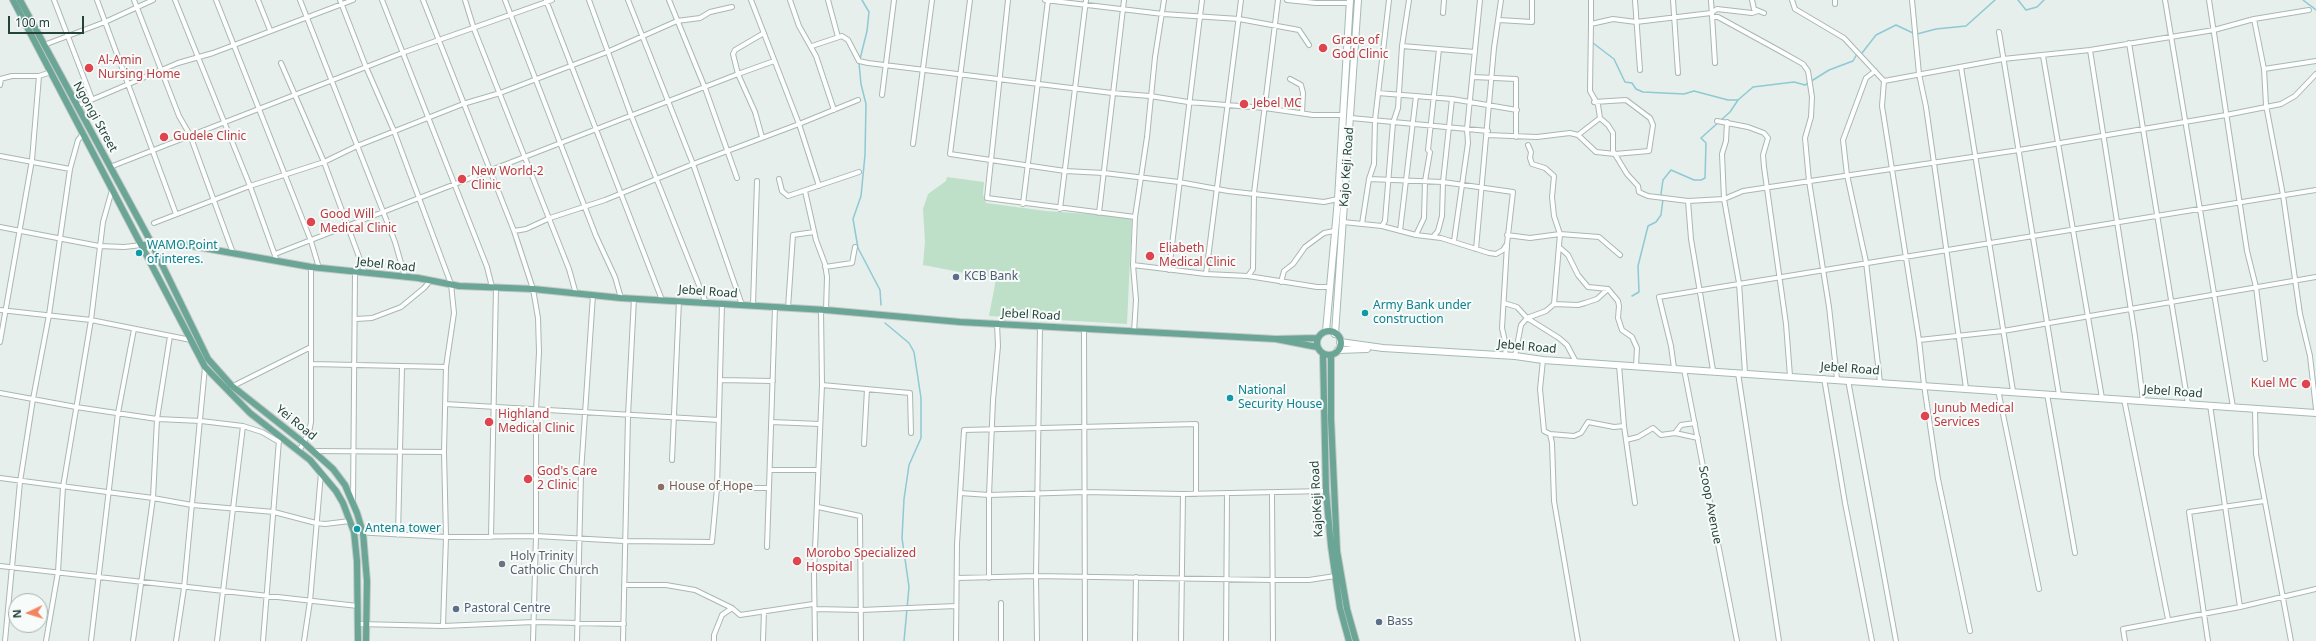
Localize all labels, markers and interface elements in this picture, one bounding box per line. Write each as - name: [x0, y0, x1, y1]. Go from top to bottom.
- scale bar: [10, 8, 86, 34]
- text: 100 m: [15, 14, 50, 31]
- place label: Grace of God Clinic: [1332, 34, 1389, 62]
- marker: Grace of God Clinic: [1317, 42, 1329, 54]
- place label: Al-Amin Nursing Home: [98, 54, 180, 82]
- marker: Al-Amin Nursing Home: [83, 62, 95, 74]
- street label: Ngongi Street: [70, 79, 120, 155]
- place label: Jebel MC: [1253, 97, 1302, 111]
- marker: Jebel MC: [1238, 98, 1250, 110]
- street label: Kajo Keji Road: [1337, 127, 1357, 207]
- place label: Gudele Clinic: [173, 130, 246, 144]
- marker: Gudele Clinic: [158, 131, 170, 143]
- place label: New World-2 Clinic: [471, 165, 544, 193]
- marker: New World-2 Clinic: [456, 173, 468, 185]
- place label: Good Will Medical Clinic: [320, 208, 397, 236]
- marker: Good Will Medical Clinic: [305, 216, 317, 228]
- place label: WAMO.Point of interes.: [147, 239, 218, 267]
- place label: Eliabeth Medical Clinic: [1159, 242, 1236, 270]
- marker: WAMO.Point of interes.: [134, 248, 144, 258]
- marker: Eliabeth Medical Clinic: [1144, 250, 1156, 262]
- street label: Jebel Road: [356, 255, 416, 275]
- place label: KCB Bank: [964, 270, 1018, 284]
- marker: KCB Bank: [951, 272, 961, 282]
- street label: Jebel Road: [678, 283, 738, 301]
- place label: Army Bank under construction: [1373, 299, 1471, 327]
- street label: Jebel Road: [1001, 306, 1061, 324]
- marker: Army Bank under construction: [1360, 308, 1370, 318]
- street label: Jebel Road: [1497, 337, 1557, 357]
- street label: Jebel Road: [1820, 360, 1880, 378]
- place label: Kuel MC: [2251, 377, 2297, 391]
- marker: Kuel MC: [2300, 378, 2312, 390]
- street label: Jebel Road: [2143, 383, 2203, 401]
- place label: National Security House: [1238, 384, 1322, 412]
- marker: National Security House: [1225, 393, 1235, 403]
- street label: Yei Road: [273, 402, 319, 444]
- place label: Junub Medical Services: [1934, 402, 2014, 430]
- place label: Highland Medical Clinic: [498, 408, 575, 436]
- marker: Junub Medical Services: [1919, 410, 1931, 422]
- marker: Highland Medical Clinic: [483, 416, 495, 428]
- street label: KajoKeji Road: [1308, 460, 1326, 538]
- place label: God's Care 2 Clinic: [537, 465, 597, 493]
- street label: Scoop Avenue: [1695, 465, 1725, 545]
- marker: God's Care 2 Clinic: [522, 473, 534, 485]
- place label: House of Hope: [669, 480, 753, 494]
- marker: House of Hope: [656, 482, 666, 492]
- place label: Antena tower: [365, 522, 441, 536]
- marker: Antena tower: [352, 524, 362, 534]
- place label: Morobo Specialized Hospital: [806, 547, 916, 575]
- place label: Holy Trinity Catholic Church: [510, 550, 599, 578]
- marker: Morobo Specialized Hospital: [791, 555, 803, 567]
- marker: Holy Trinity Catholic Church: [497, 559, 507, 569]
- north arrow: [8, 593, 48, 633]
- place label: Pastoral Centre: [464, 602, 551, 616]
- marker: Pastoral Centre: [451, 604, 461, 614]
- text: N: [9, 609, 24, 619]
- place label: Bass: [1387, 615, 1413, 629]
- marker: Bass: [1374, 617, 1384, 627]

